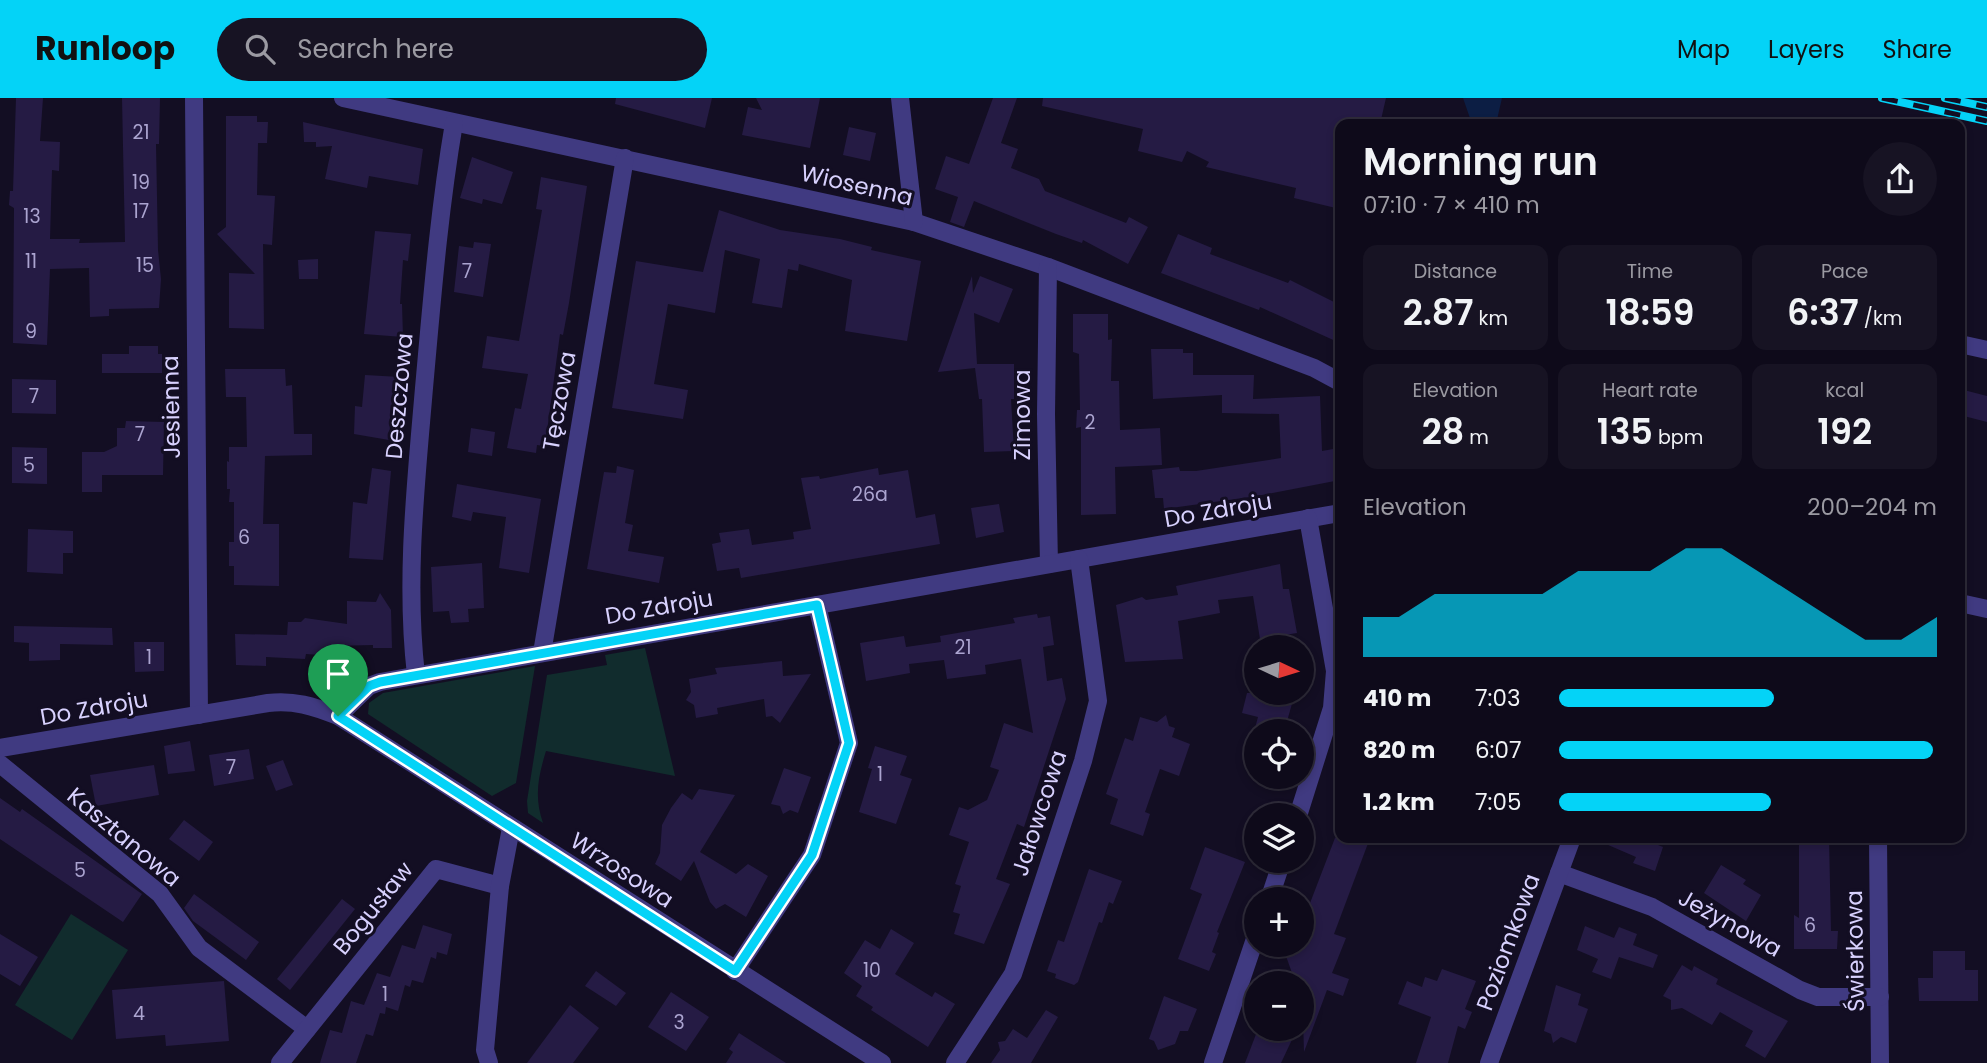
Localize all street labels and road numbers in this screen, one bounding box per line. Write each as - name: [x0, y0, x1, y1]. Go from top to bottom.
- street label: Wiosenna: [798, 157, 916, 213]
- street label: Deszczowa: [378, 332, 420, 460]
- street label: Tęczowa: [535, 349, 583, 453]
- street label: Jesienna: [154, 355, 188, 459]
- street label: Zimowa: [1006, 370, 1038, 460]
- street label: Do Zdroju: [1162, 485, 1274, 535]
- street label: Do Zdroju: [603, 582, 715, 632]
- street label: Do Zdroju: [38, 683, 150, 733]
- street label: Jałowcowa: [1004, 746, 1074, 880]
- street label: Kasztanowa: [60, 780, 188, 894]
- street label: Wrzosowa: [564, 825, 680, 915]
- street label: Bogusław: [326, 855, 421, 961]
- street label: Poziomkowa: [1468, 869, 1548, 1015]
- street label: Jeżynowa: [1673, 881, 1787, 965]
- street label: Świerkowa: [1838, 890, 1872, 1012]

